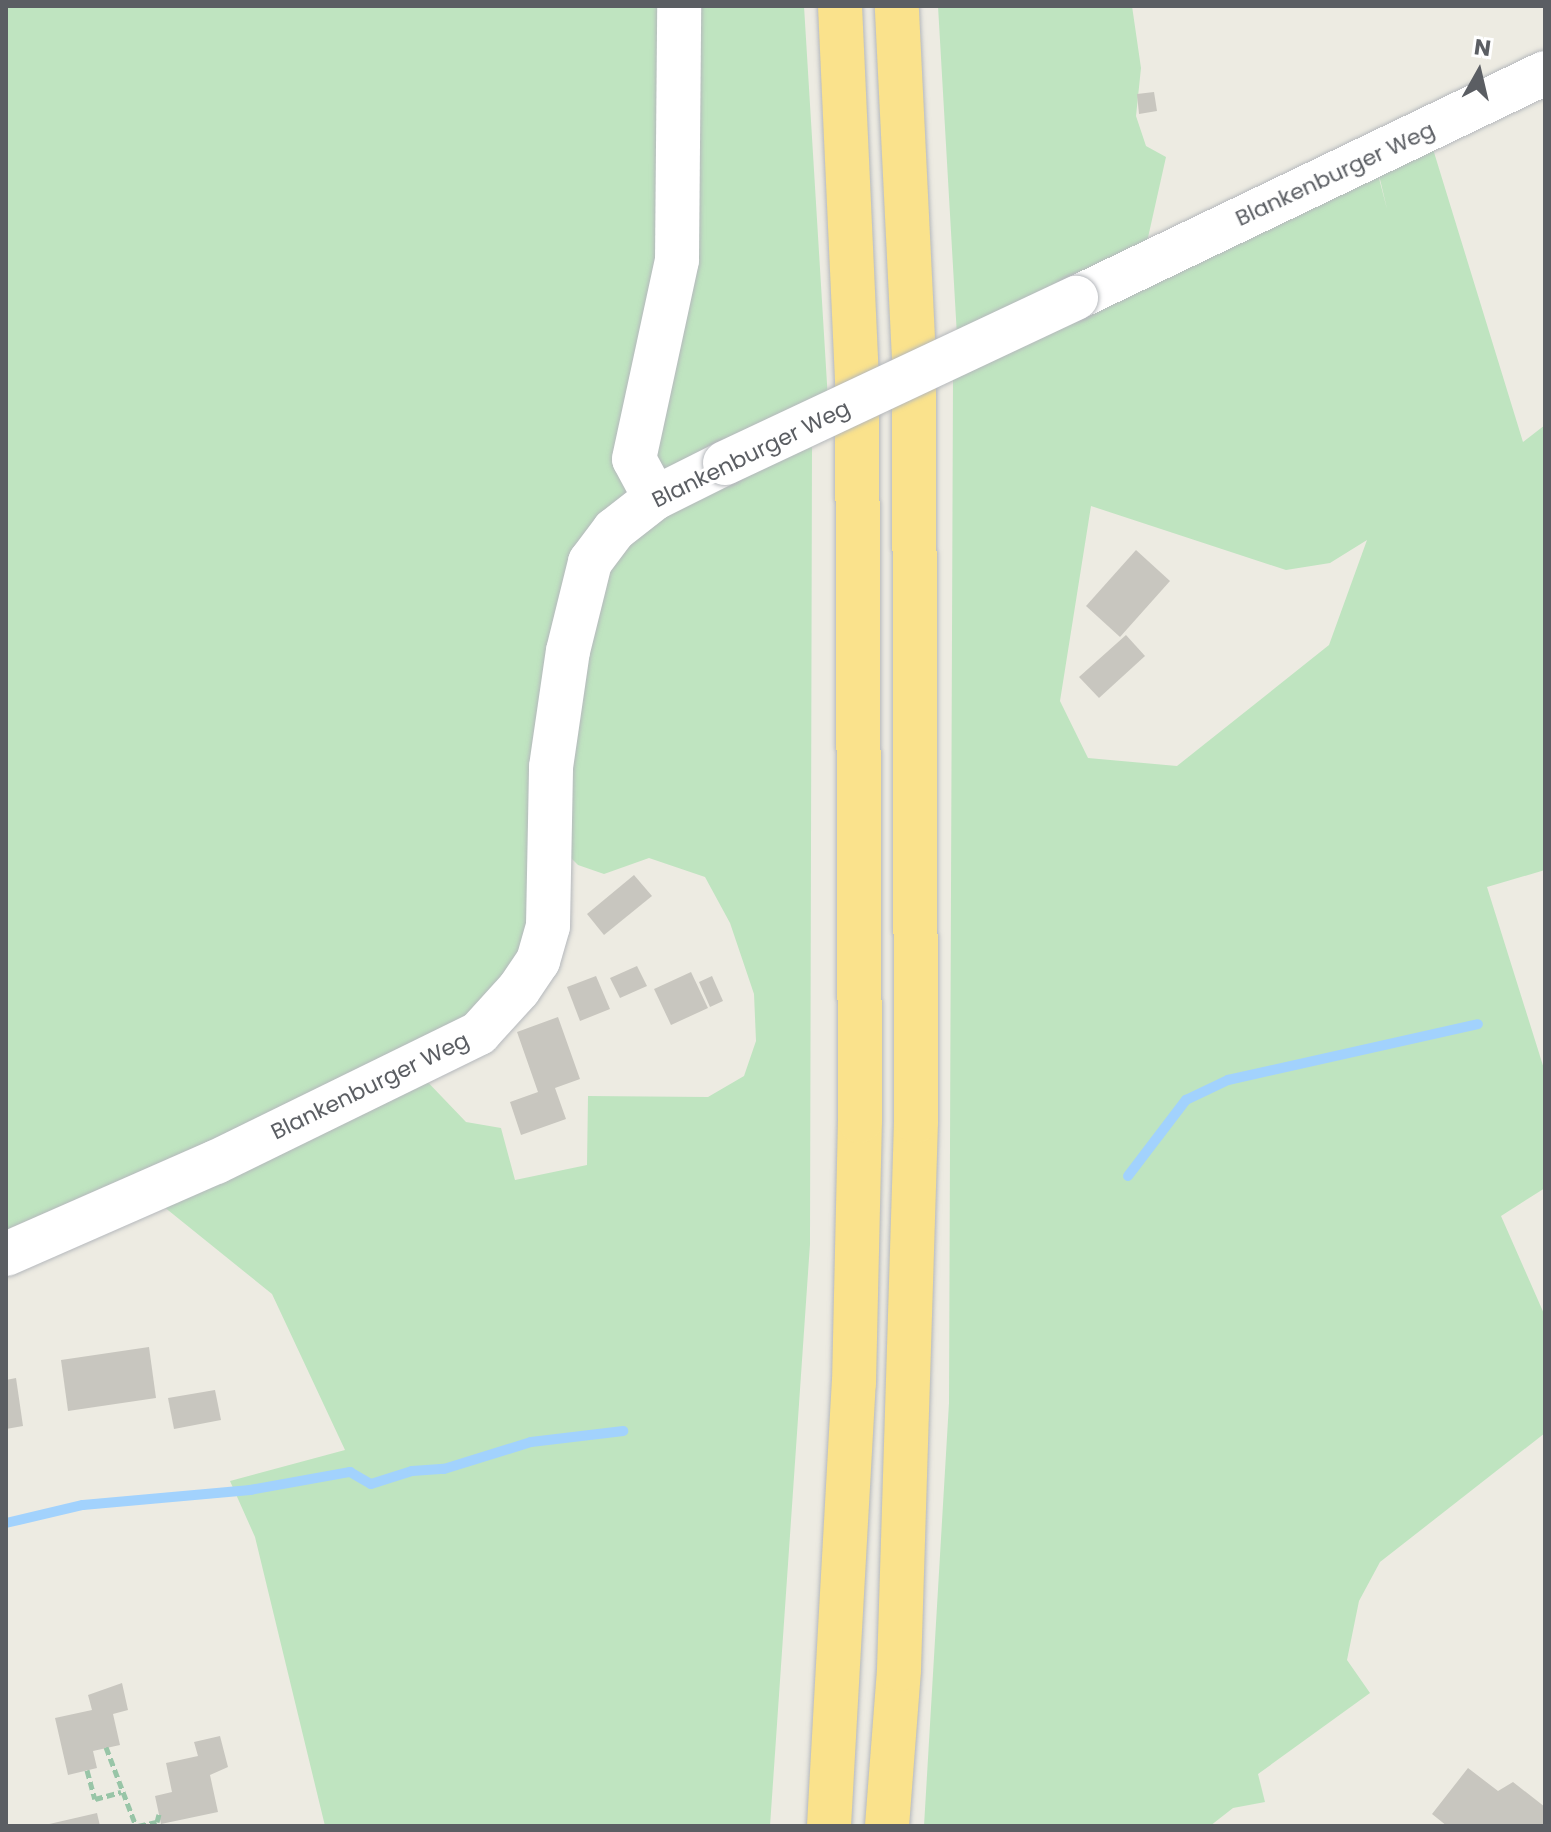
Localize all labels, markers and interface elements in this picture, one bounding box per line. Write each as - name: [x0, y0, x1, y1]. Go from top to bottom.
- text: N: [1472, 31, 1493, 64]
- north arrow: [1439, 32, 1519, 112]
- street label: Blankenburger Weg: [1231, 116, 1439, 232]
- street label: Blankenburger Weg: [648, 395, 854, 513]
- street label: Blankenburger Weg: [267, 1027, 473, 1145]

